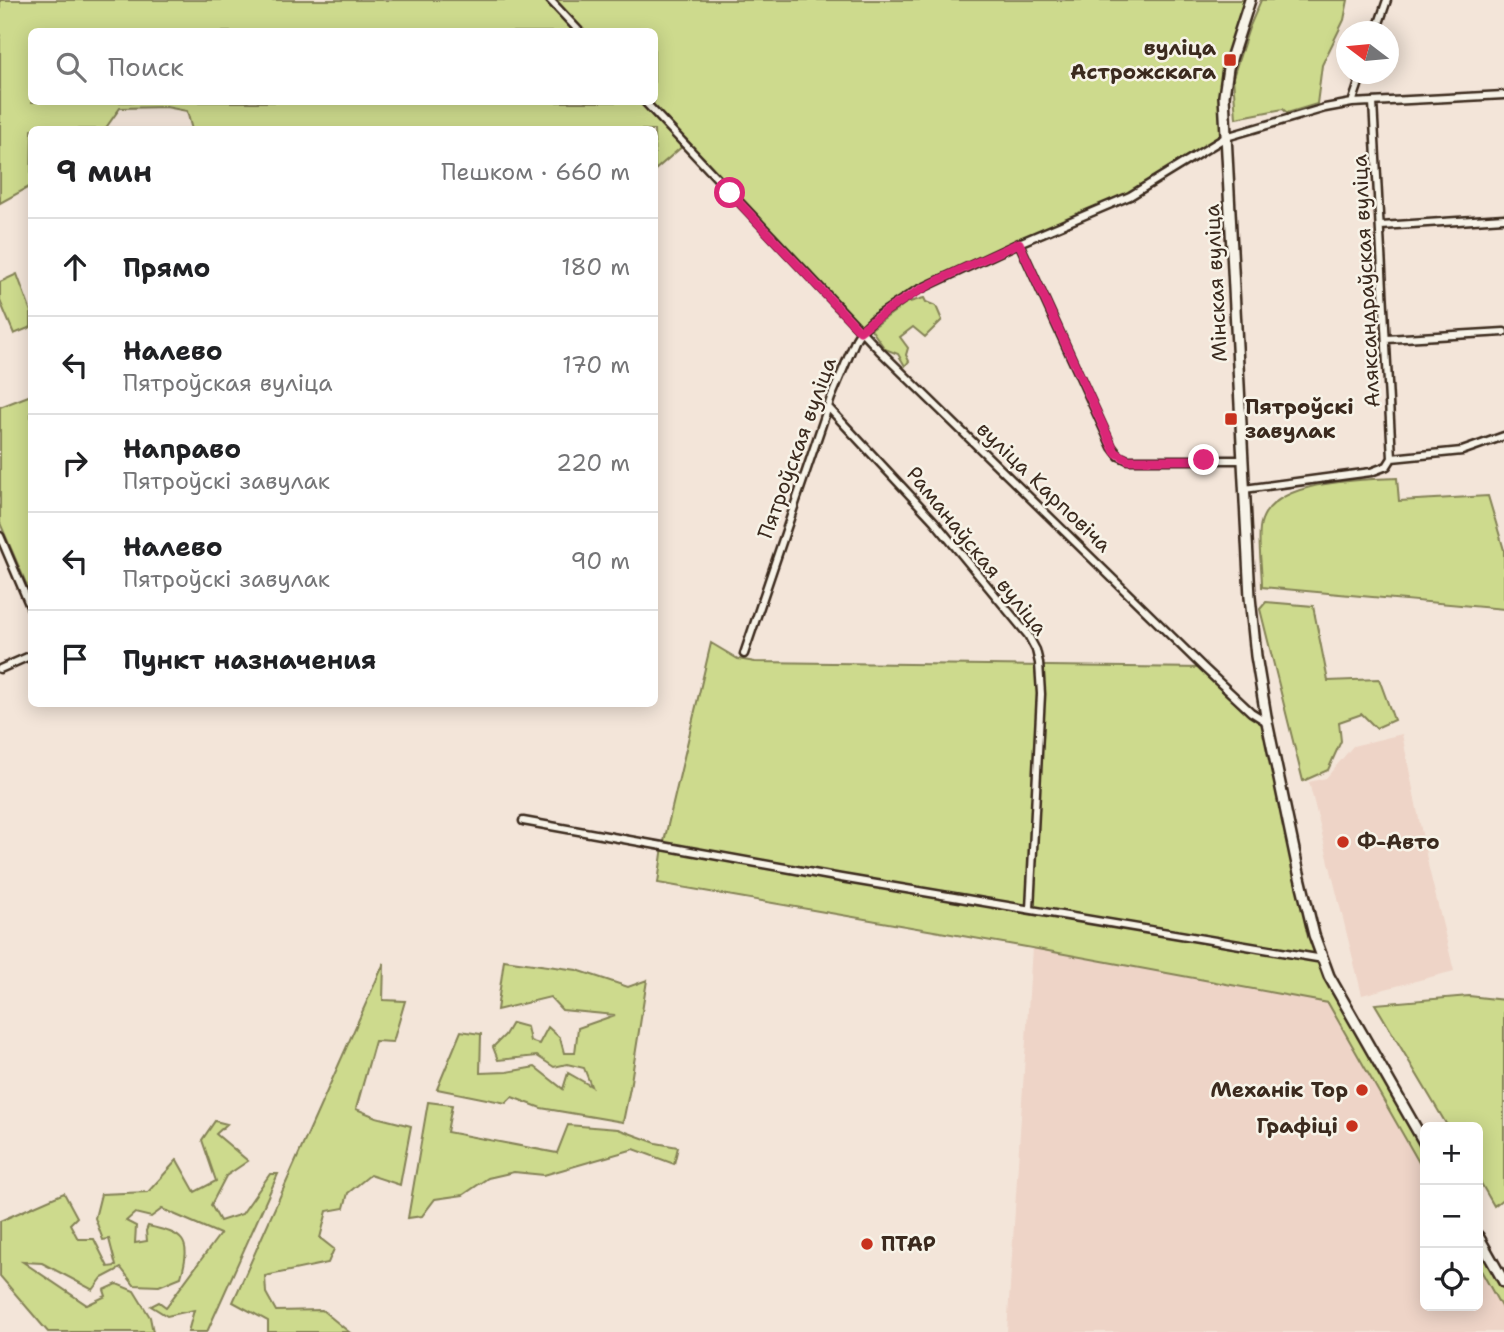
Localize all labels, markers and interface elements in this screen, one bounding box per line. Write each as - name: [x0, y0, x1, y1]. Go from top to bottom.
- north arrow: [1336, 21, 1399, 84]
- search box: [28, 28, 658, 105]
- place label: вуліца Астрожскага: [1070, 34, 1217, 86]
- icon: search: [52, 48, 90, 86]
- text: Поиск: [108, 49, 184, 84]
- marker: вуліца Астрожскага: [1222, 52, 1238, 68]
- text: 9 мин: [56, 151, 152, 192]
- street label: Аляксандраўская вуліца: [1345, 154, 1387, 408]
- text: Пешком · 660 m: [441, 157, 630, 187]
- route start: [714, 177, 745, 208]
- street label: Мінская вуліца: [1198, 203, 1234, 363]
- icon: ahead: [56, 248, 94, 286]
- text: Прямо: [123, 250, 211, 285]
- text: 180 m: [561, 252, 630, 282]
- text: Налево: [123, 333, 223, 368]
- icon: left: [56, 346, 94, 384]
- text: 170 m: [562, 350, 630, 380]
- street label: Пятроўская вуліца: [751, 353, 843, 543]
- text: Пятроўская вуліца: [123, 368, 333, 398]
- place label: Пятроўскі завулак: [1245, 393, 1354, 445]
- marker: Пятроўскі завулак: [1223, 411, 1239, 427]
- street label: вуліца Карповіча: [970, 415, 1118, 559]
- text: Направо: [123, 431, 241, 466]
- icon: right: [56, 444, 94, 482]
- route end: [1188, 444, 1219, 475]
- text: 220 m: [556, 448, 630, 478]
- street label: Раманаўская вуліца: [900, 461, 1054, 641]
- text: Пятроўскі завулак: [123, 466, 330, 496]
- text: Налево: [123, 529, 223, 564]
- icon: left: [56, 542, 94, 580]
- text: 90 m: [570, 546, 630, 576]
- text: Пятроўскі завулак: [123, 564, 330, 594]
- icon: arrive: [56, 640, 94, 678]
- text: Пункт назначения: [123, 642, 376, 677]
- place label: Ф-Авто: [1357, 828, 1440, 856]
- marker: Ф-Авто: [1335, 834, 1351, 850]
- place label: Механік Тор: [1210, 1076, 1348, 1104]
- marker: Механік Тор: [1354, 1082, 1370, 1098]
- place label: Графіці: [1256, 1112, 1338, 1140]
- marker: Графіці: [1344, 1118, 1360, 1134]
- map controls: [1420, 1122, 1483, 1311]
- button: +: [1420, 1122, 1483, 1185]
- button: −: [1420, 1185, 1483, 1248]
- place label: ПТАР: [881, 1230, 936, 1258]
- marker: ПТАР: [859, 1236, 875, 1252]
- button: locate: [1420, 1248, 1483, 1311]

